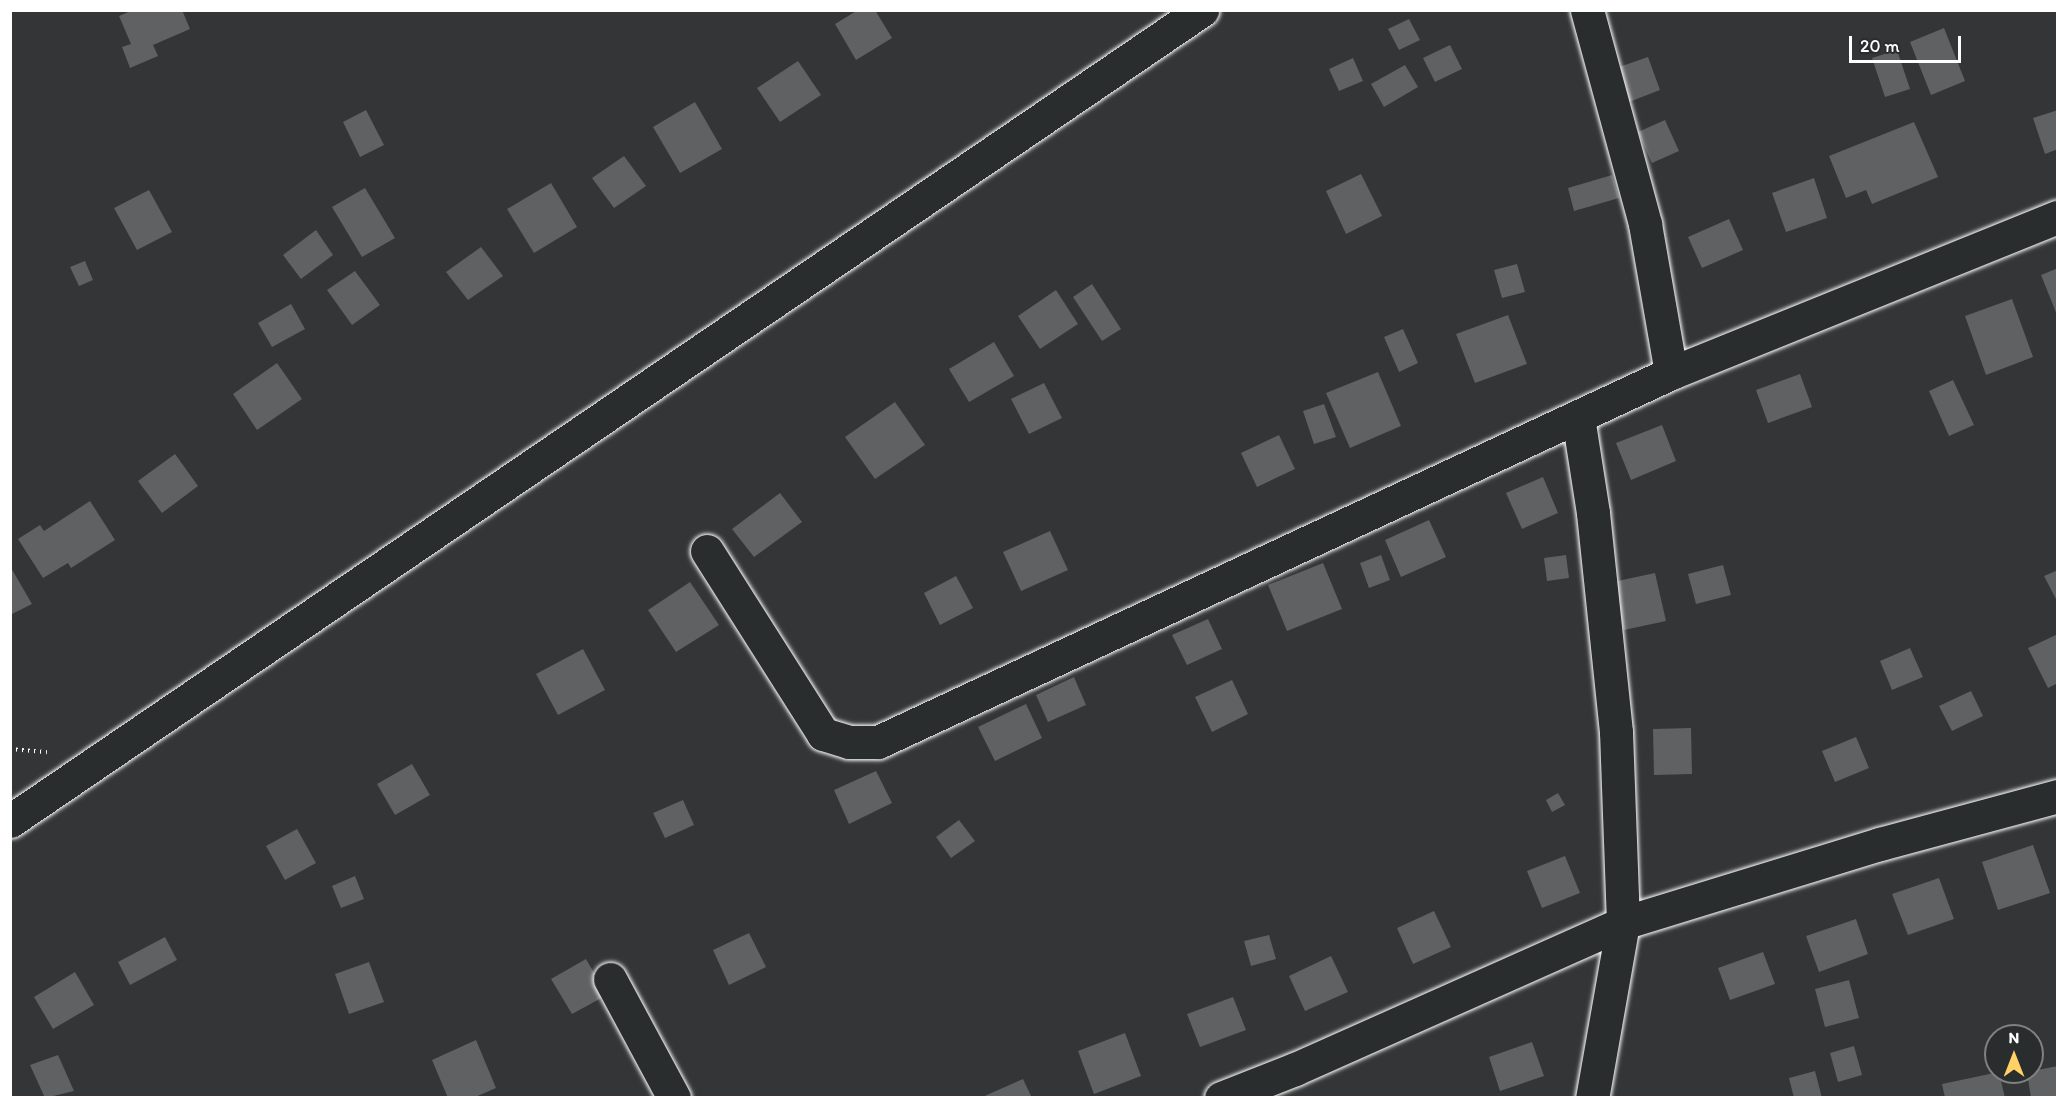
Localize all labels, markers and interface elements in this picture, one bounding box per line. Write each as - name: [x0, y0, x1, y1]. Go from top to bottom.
- scale bar: [1852, 24, 1964, 62]
- text: 20 m: [1860, 35, 1900, 57]
- north arrow: [1984, 1024, 2044, 1084]
- text: N: [2009, 1028, 2019, 1047]

